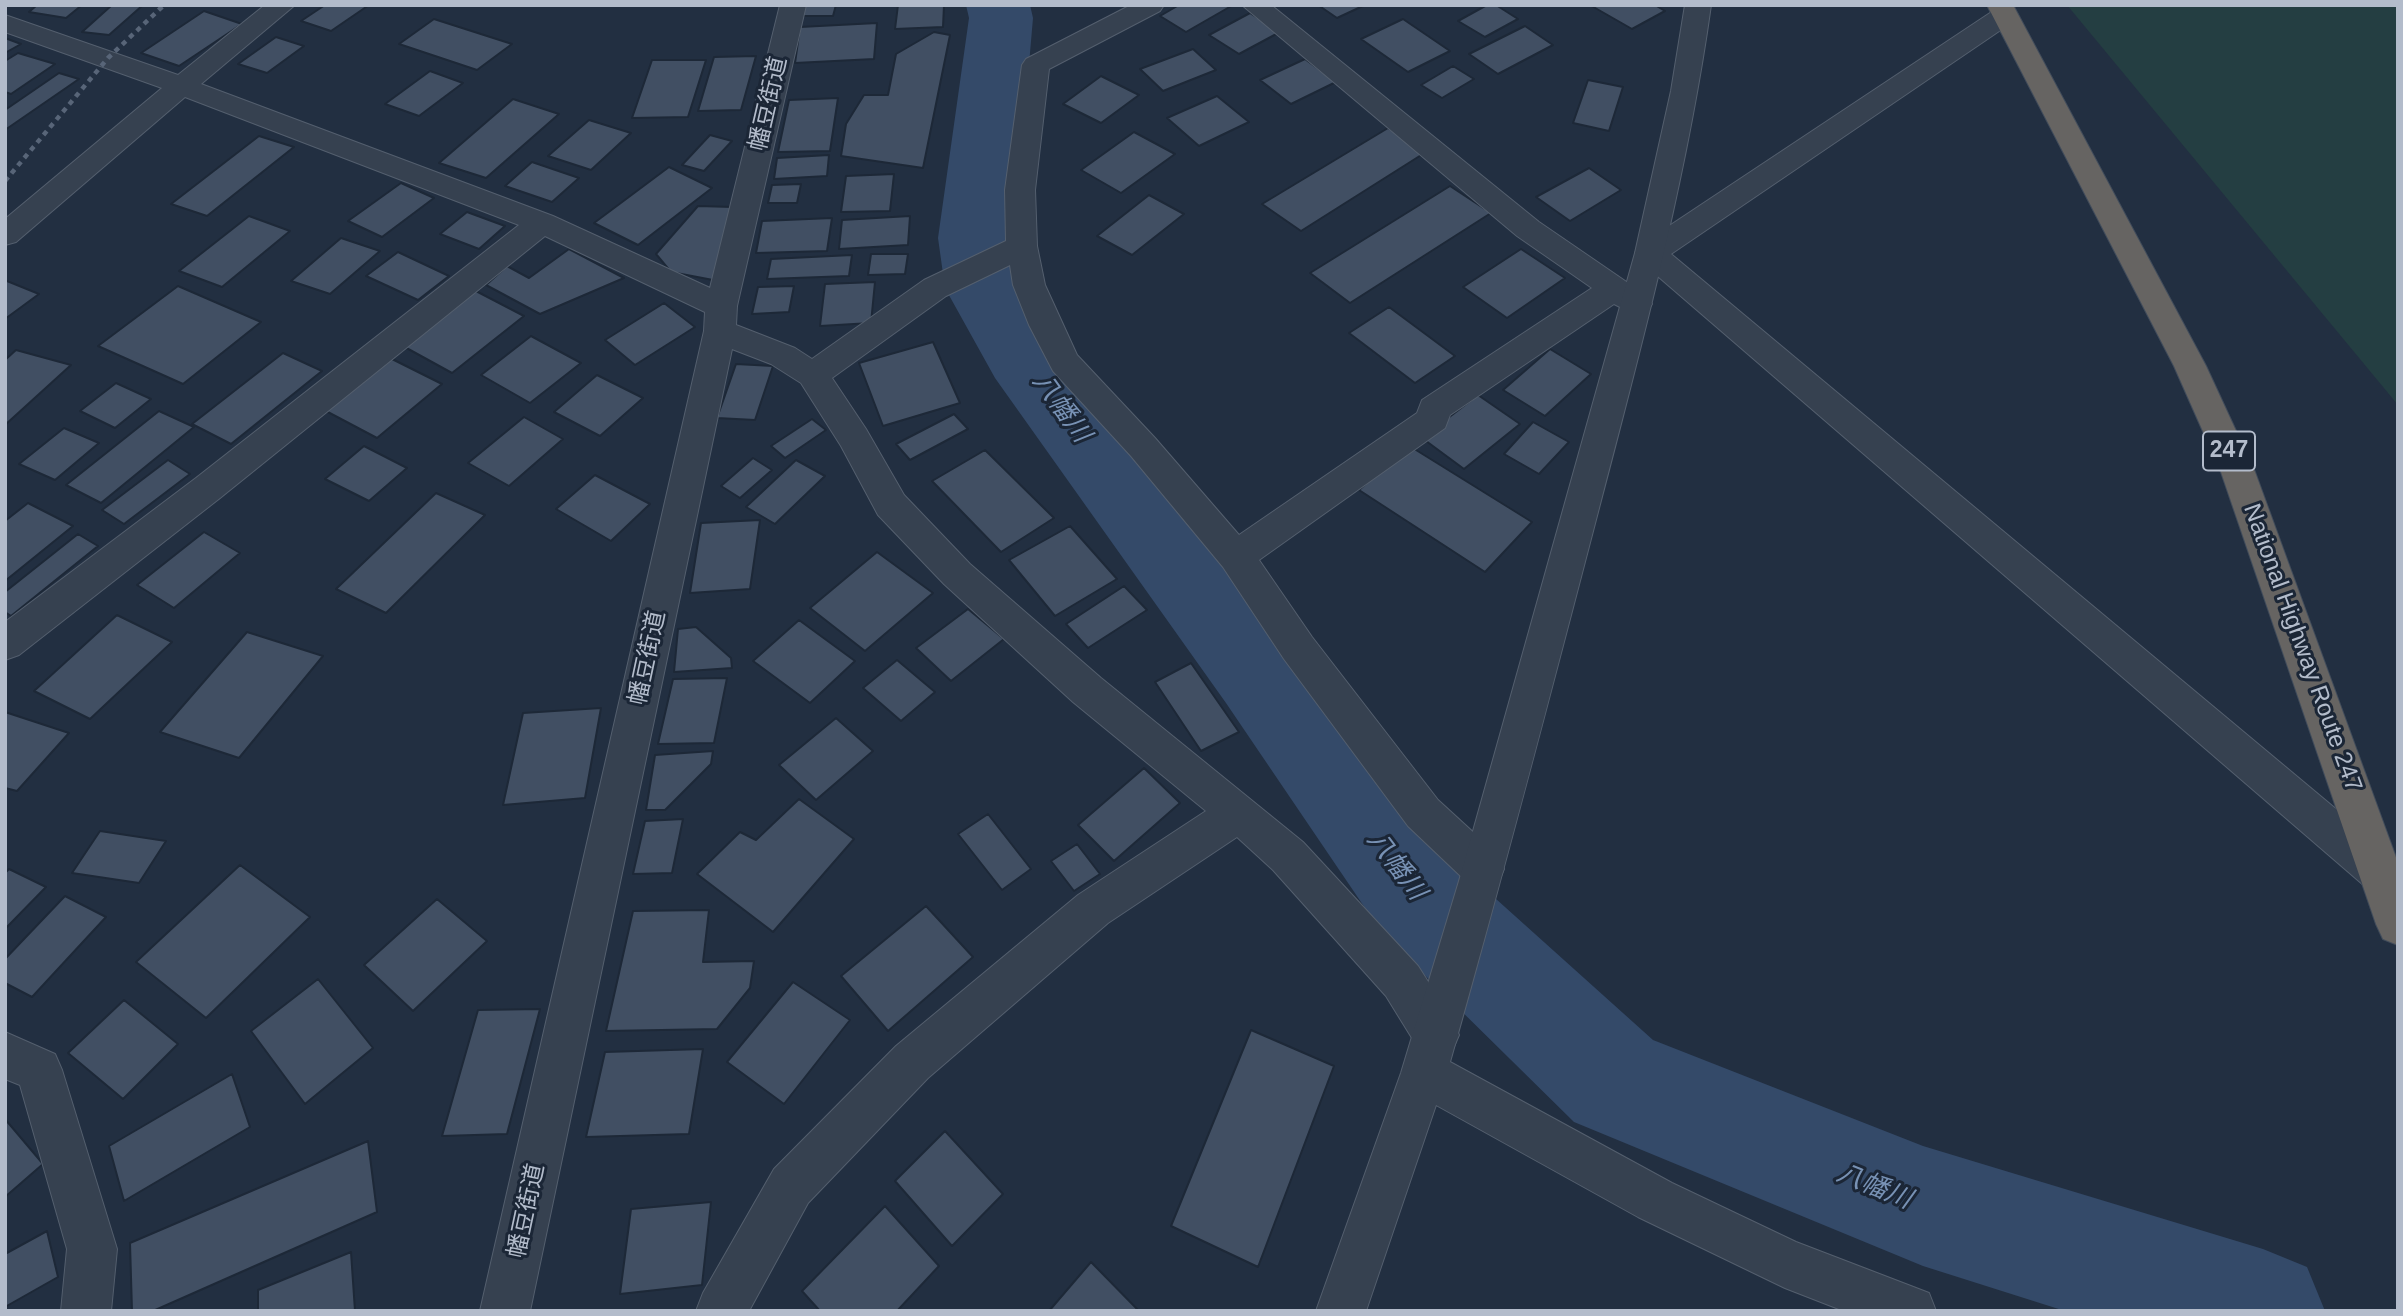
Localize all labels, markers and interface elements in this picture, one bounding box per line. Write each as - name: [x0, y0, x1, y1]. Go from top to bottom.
- street label: 幡豆街道: [744, 54, 794, 154]
- water label: 八幡川: [1025, 367, 1097, 449]
- road number: 247: [2203, 432, 2255, 471]
- street label: National Highway Route 247: [2236, 500, 2368, 796]
- street label: 幡豆街道: [624, 608, 672, 708]
- water label: 八幡川: [1360, 825, 1432, 907]
- water label: 八幡川: [1832, 1158, 1916, 1216]
- street label: 幡豆街道: [503, 1161, 551, 1261]

